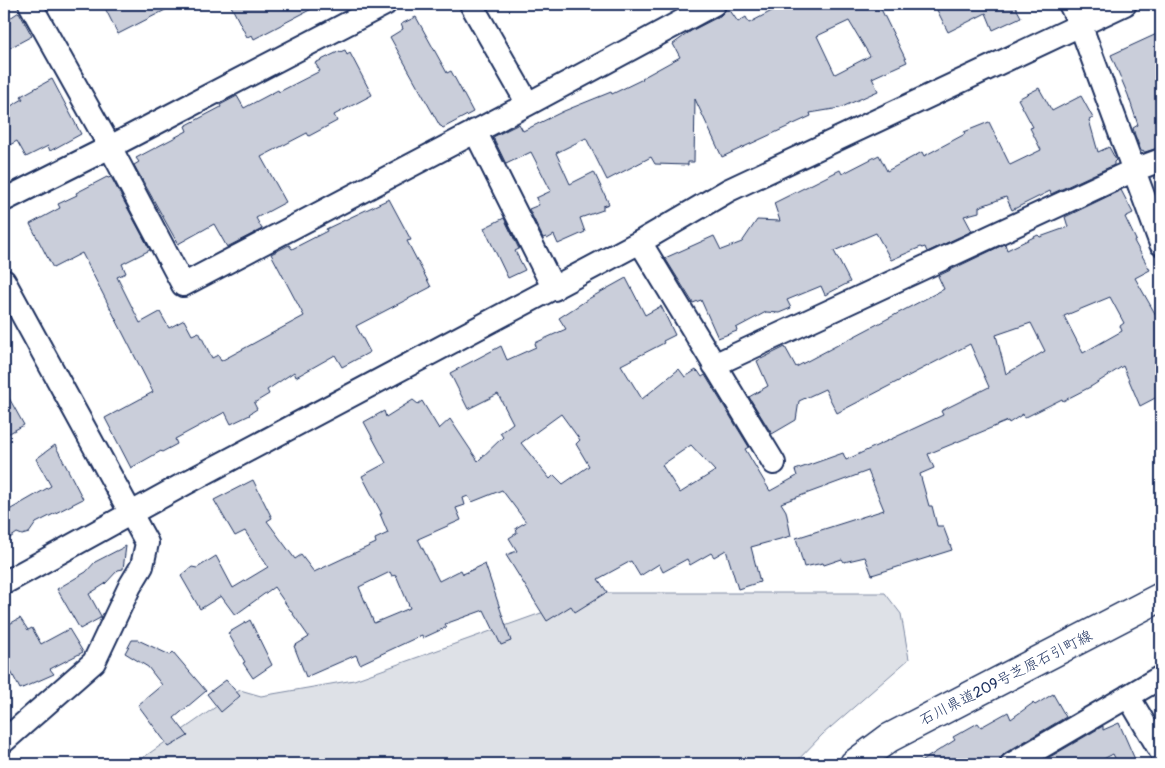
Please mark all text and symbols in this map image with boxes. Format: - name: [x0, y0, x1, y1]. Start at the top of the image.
- street label: 石川県道209号芝原石引町線: [916, 626, 1096, 730]

